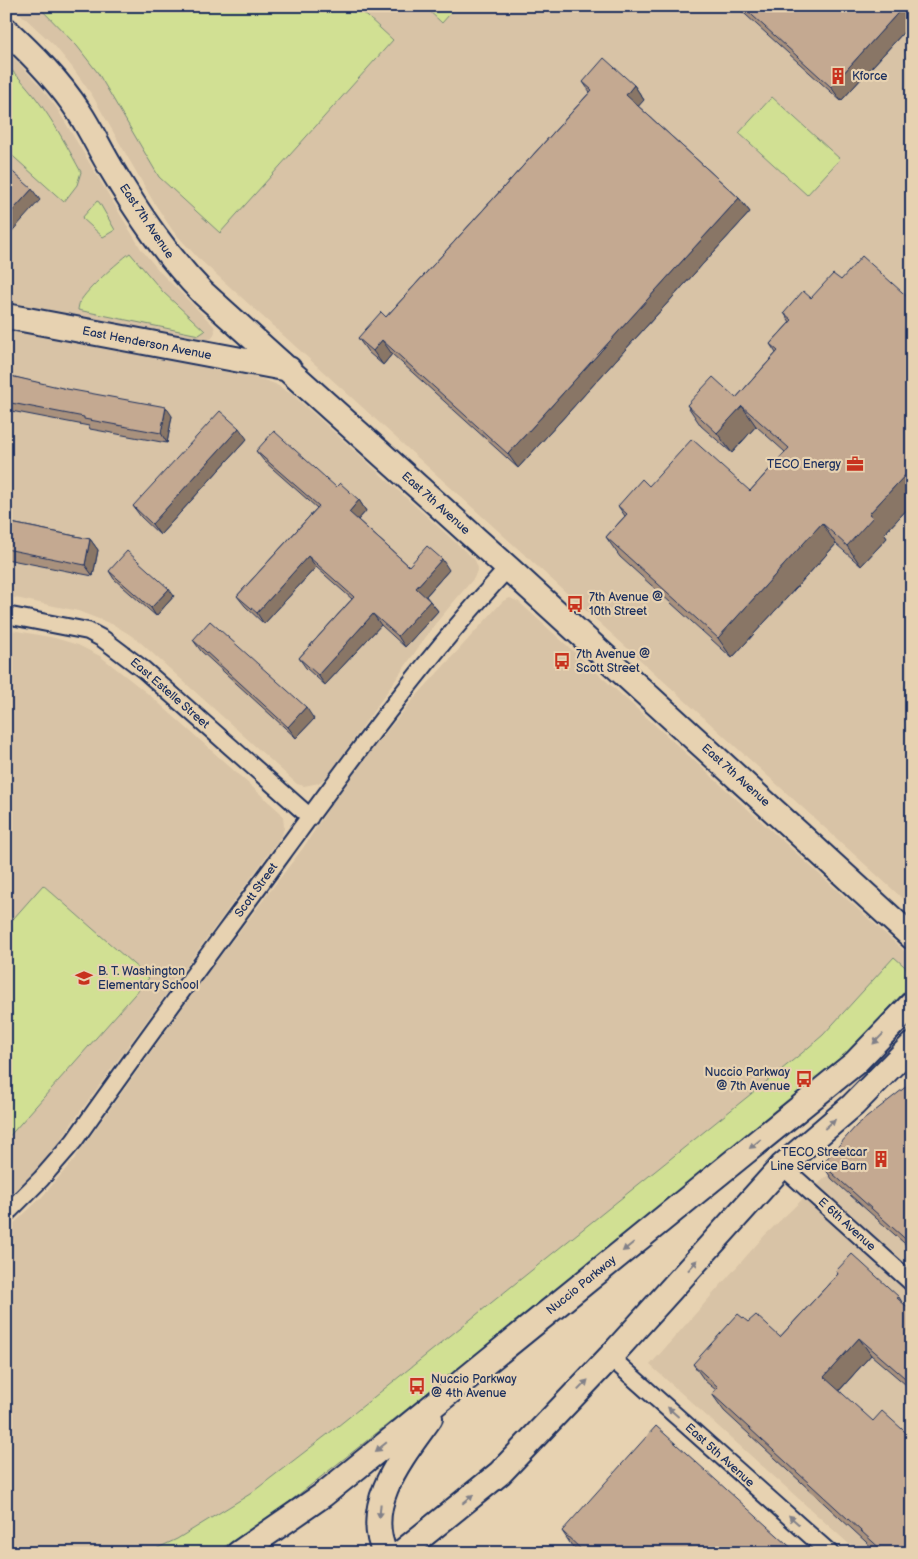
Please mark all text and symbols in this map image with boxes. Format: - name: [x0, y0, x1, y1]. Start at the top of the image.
- building icon: Kforce: [828, 66, 848, 86]
- place label: Kforce: [852, 69, 887, 84]
- street label: East 7th Avenue: [116, 181, 177, 262]
- street label: East Henderson Avenue: [81, 324, 213, 363]
- office icon: TECO Energy: [845, 454, 865, 474]
- place label: TECO Energy: [767, 457, 842, 472]
- street label: East 7th Avenue: [398, 469, 473, 538]
- place label: 7th Avenue @ 10th Street: [589, 590, 663, 619]
- bus stop icon: 7th Avenue @ 10th Street: [565, 594, 585, 614]
- place label: 7th Avenue @ Scott Street: [576, 647, 650, 676]
- bus stop icon: 7th Avenue @ Scott Street: [552, 651, 572, 671]
- street label: East Estelle Street: [127, 655, 213, 732]
- street label: East 7th Avenue: [698, 741, 773, 810]
- street label: Scott Street: [232, 860, 281, 920]
- place label: B. T. Washington Elementary School: [98, 964, 199, 993]
- school or university icon: B. T. Washington Elementary School: [74, 968, 94, 988]
- one-way arrow: [872, 1033, 884, 1045]
- place label: Nuccio Parkway @ 7th Avenue: [704, 1065, 791, 1094]
- bus stop icon: Nuccio Parkway @ 7th Avenue: [794, 1069, 814, 1089]
- one-way arrow: [824, 1118, 836, 1130]
- one-way arrow: [748, 1139, 761, 1150]
- place label: TECO Streetcar Line Service Barn: [770, 1145, 868, 1174]
- building icon: TECO Streetcar Line Service Barn: [871, 1149, 891, 1169]
- street label: E 6th Avenue: [815, 1195, 879, 1254]
- one-way arrow: [622, 1241, 635, 1252]
- street label: Nuccio Parkway: [543, 1252, 620, 1318]
- one-way arrow: [687, 1259, 698, 1271]
- place label: Nuccio Parkway @ 4th Avenue: [431, 1372, 517, 1401]
- bus stop icon: Nuccio Parkway @ 4th Avenue: [407, 1376, 427, 1396]
- one-way arrow: [577, 1379, 589, 1391]
- one-way arrow: [667, 1406, 679, 1418]
- street label: East 5th Avenue: [682, 1420, 757, 1490]
- one-way arrow: [375, 1442, 388, 1453]
- one-way arrow: [461, 1494, 474, 1505]
- one-way arrow: [376, 1504, 384, 1520]
- one-way arrow: [788, 1514, 800, 1526]

